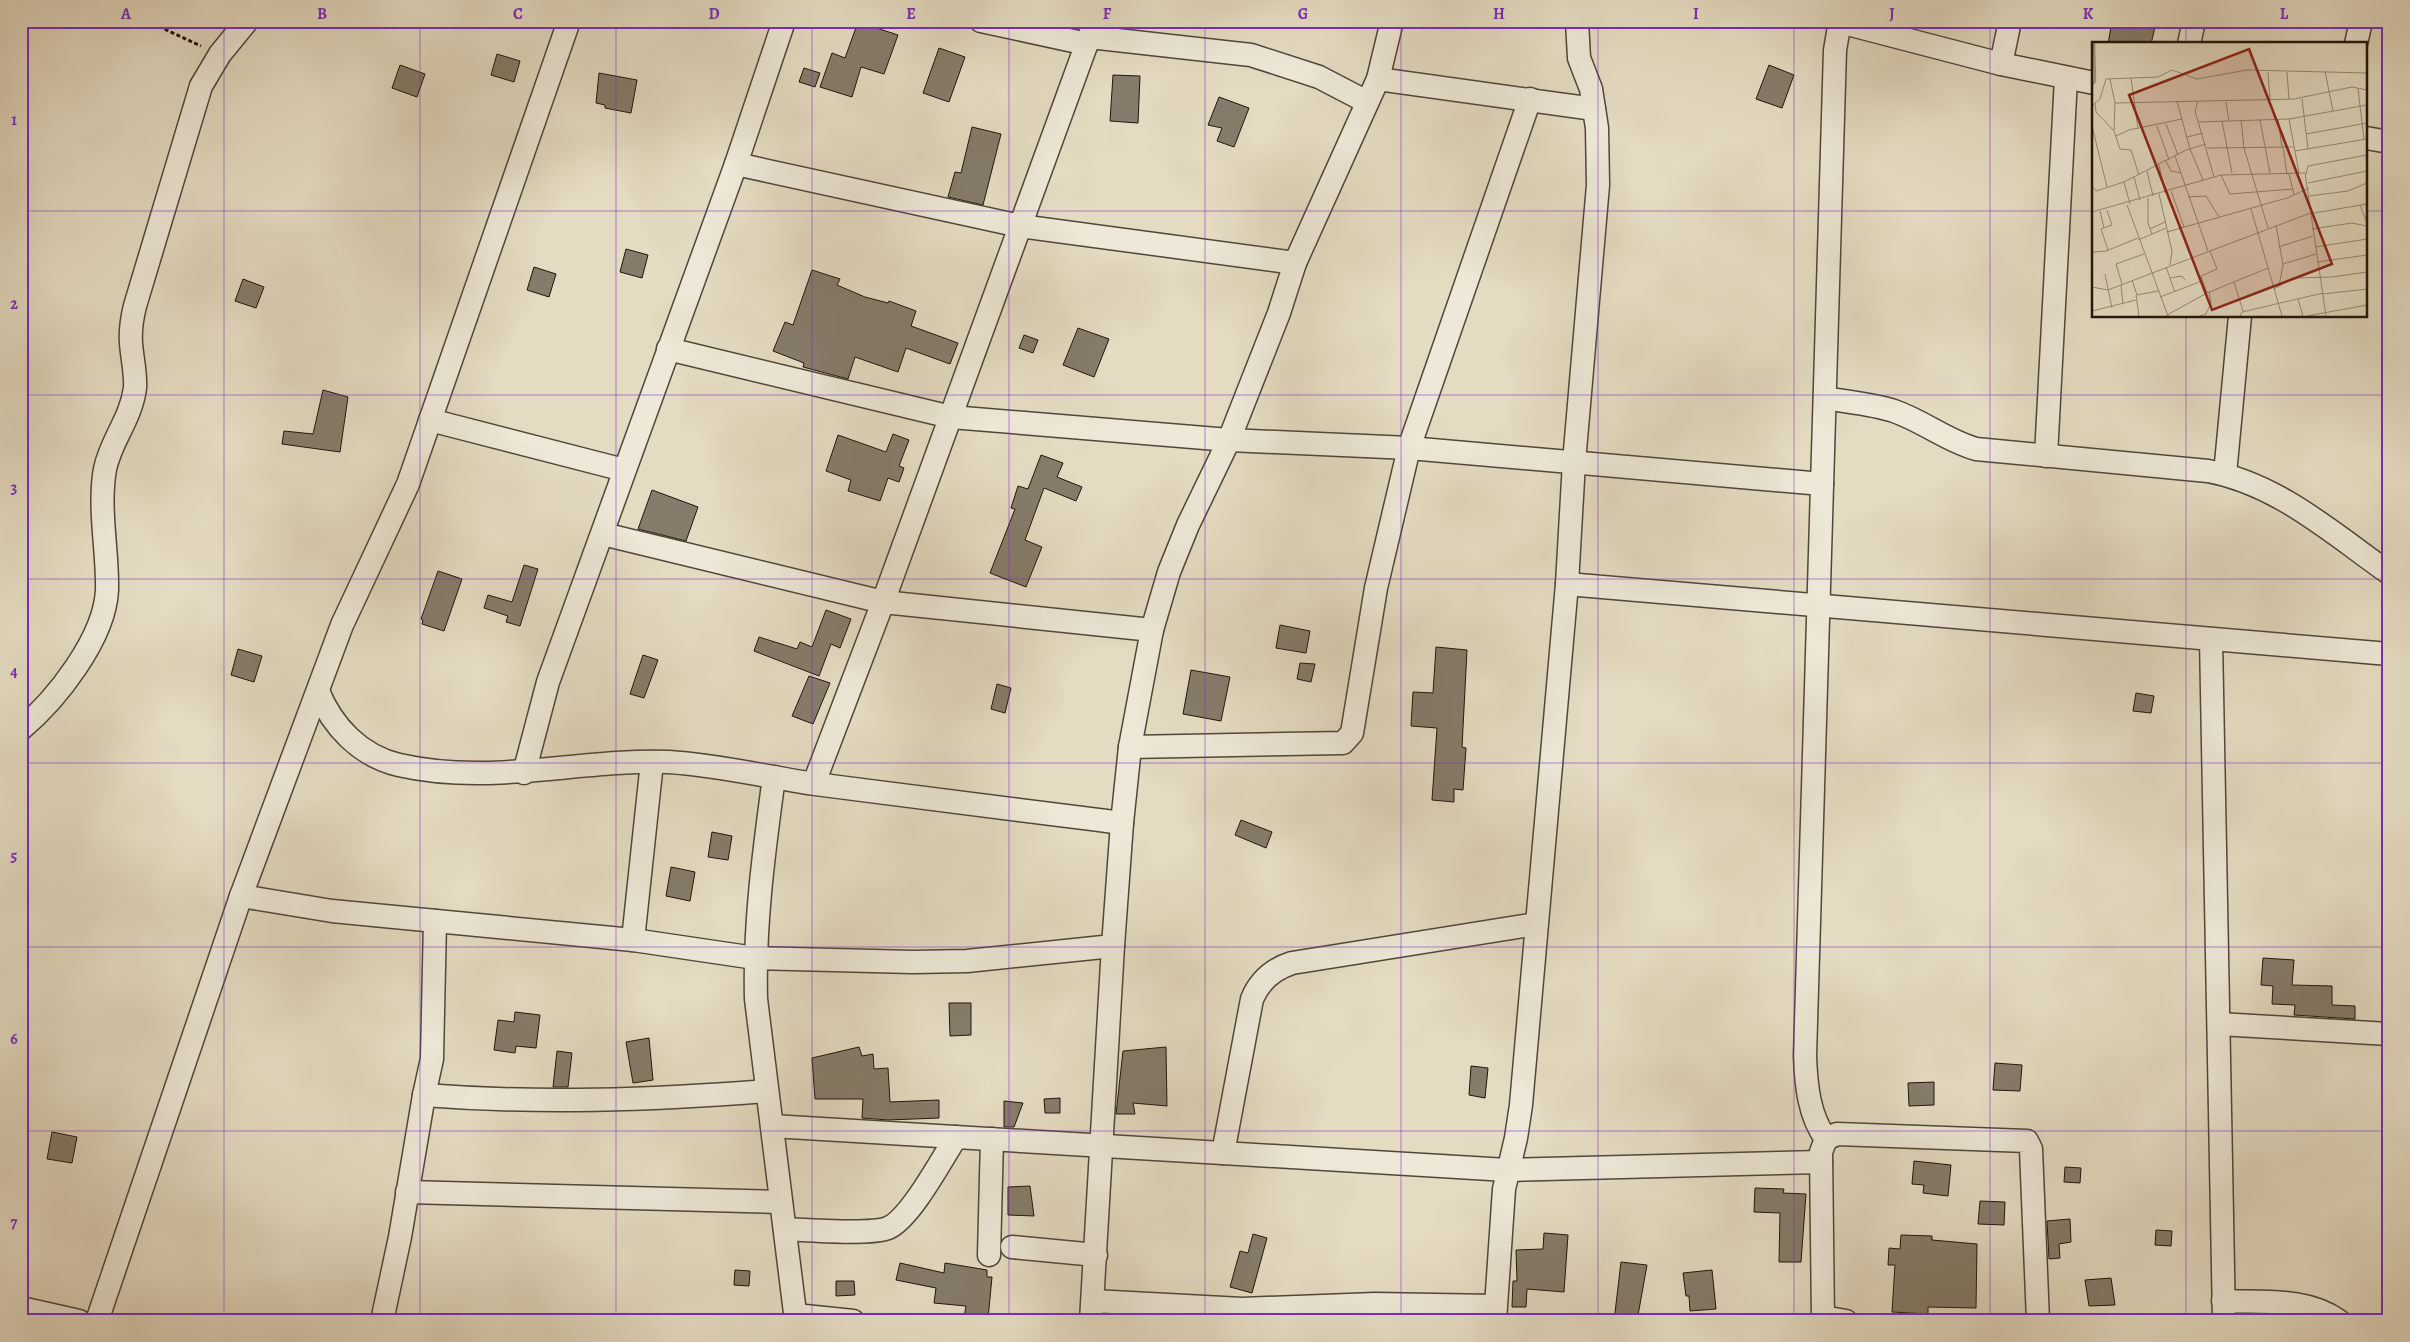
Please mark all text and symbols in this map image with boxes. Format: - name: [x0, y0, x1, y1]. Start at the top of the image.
- text: A: [120, 3, 132, 25]
- text: B: [317, 3, 327, 25]
- text: C: [513, 3, 523, 25]
- text: D: [708, 3, 720, 25]
- text: E: [906, 3, 916, 25]
- text: F: [1103, 3, 1112, 25]
- text: G: [1298, 3, 1308, 25]
- text: H: [1493, 3, 1505, 25]
- text: I: [1693, 3, 1699, 25]
- text: J: [1889, 3, 1895, 25]
- text: K: [2083, 3, 2094, 25]
- text: L: [2280, 3, 2289, 25]
- inset map: [2092, 42, 2368, 318]
- text: 1: [11, 109, 17, 131]
- text: 2: [10, 293, 18, 315]
- text: 3: [11, 477, 18, 499]
- text: 4: [10, 661, 18, 683]
- text: 5: [11, 845, 18, 867]
- text: 6: [10, 1028, 18, 1050]
- text: 7: [11, 1212, 18, 1234]

